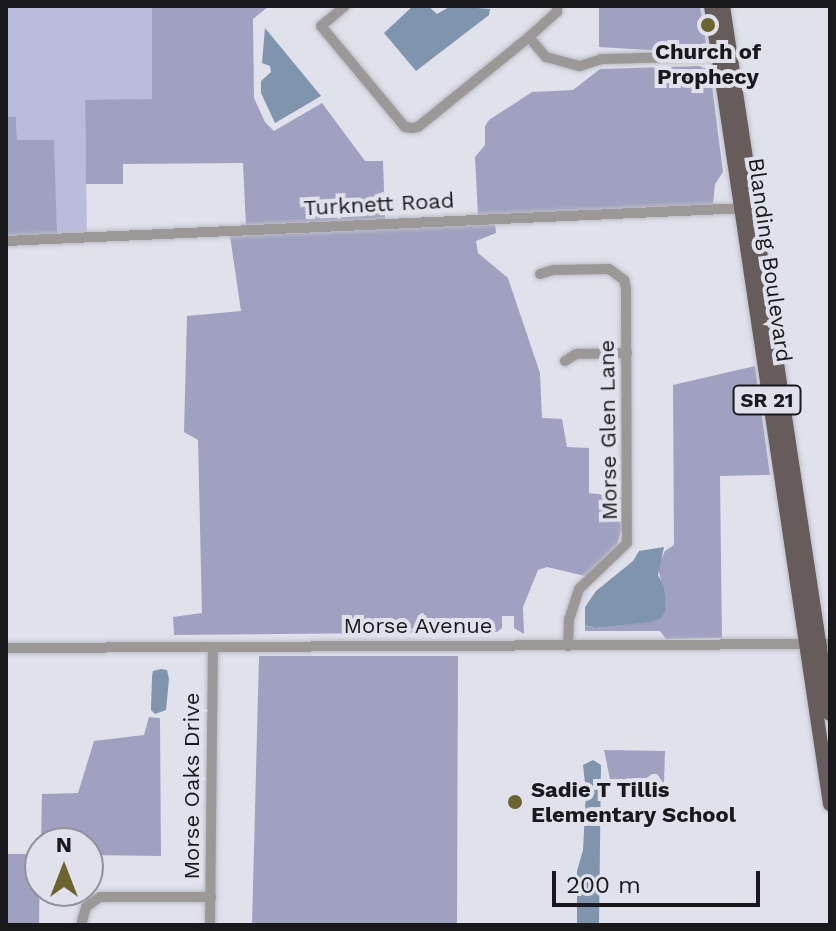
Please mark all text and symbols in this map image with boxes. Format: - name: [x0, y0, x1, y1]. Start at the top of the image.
- marker: Church of Prophecy: [699, 16, 717, 34]
- place label: Church of Prophecy: [655, 38, 761, 90]
- street label: Blanding Boulevard: [743, 156, 797, 364]
- street label: Turknett Road: [303, 187, 455, 221]
- street label: Morse Glen Lane: [593, 340, 623, 520]
- road number: SR 21: [731, 384, 803, 416]
- street label: Morse Avenue: [343, 613, 493, 639]
- street label: Morse Oaks Drive: [179, 692, 205, 880]
- place label: Sadie T Tillis Elementary School: [531, 776, 736, 828]
- marker: Sadie T Tillis Elementary School: [506, 793, 524, 811]
- north arrow: [24, 827, 104, 907]
- text: N: [56, 832, 72, 857]
- scale bar: [556, 855, 764, 905]
- text: 200 m: [566, 871, 641, 899]

